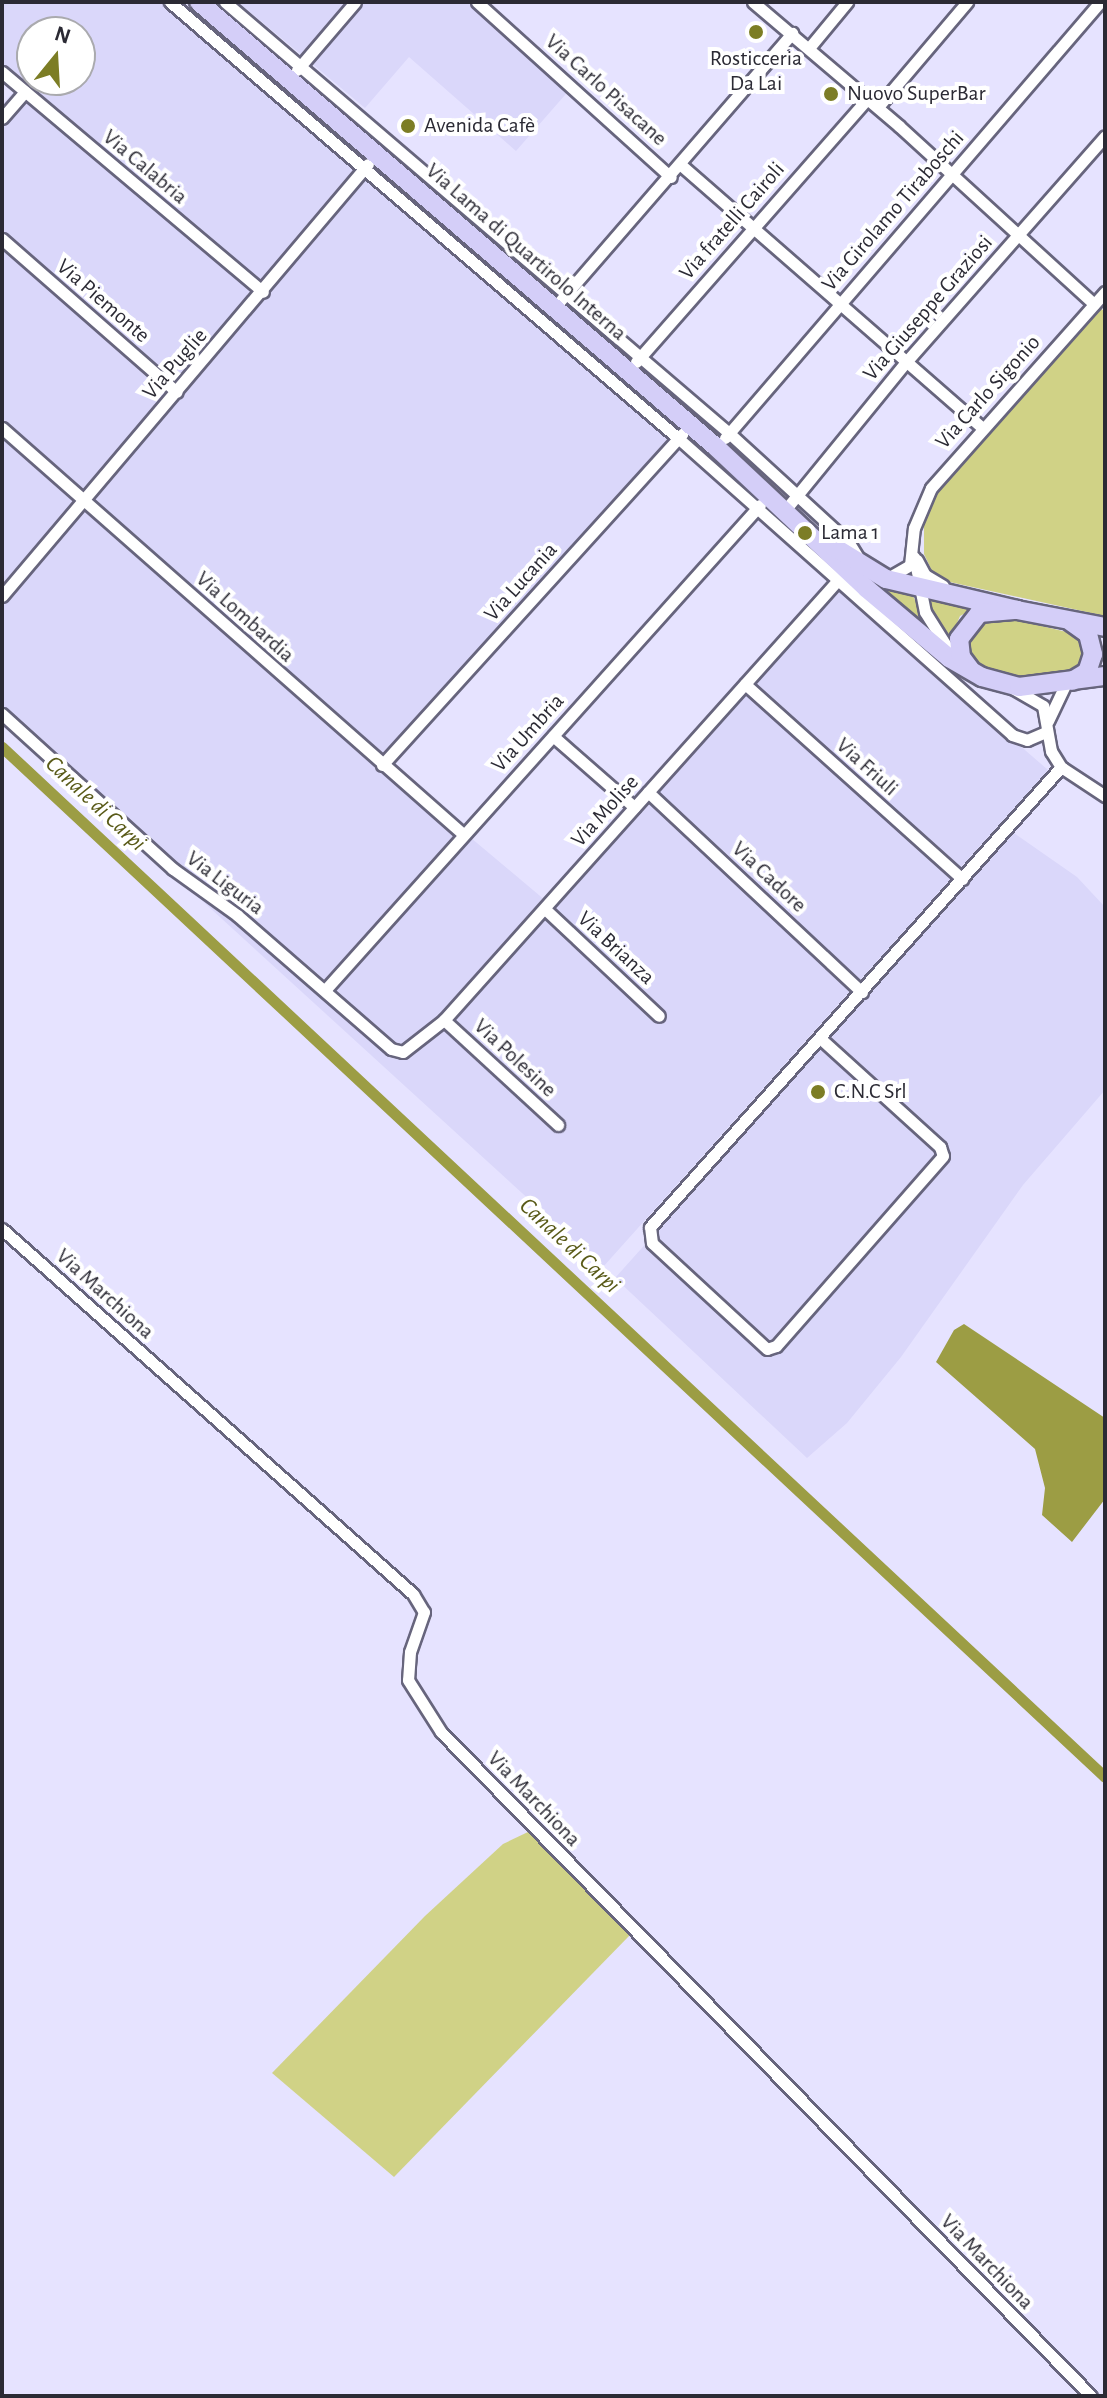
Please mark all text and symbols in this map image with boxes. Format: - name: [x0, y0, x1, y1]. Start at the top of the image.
- north arrow: [16, 16, 96, 96]
- text: N: [52, 22, 73, 48]
- marker: Rosticceria Da Lai: [747, 23, 765, 41]
- street label: Via Carlo Pisacane: [540, 28, 672, 152]
- place label: Rosticceria Da Lai: [710, 45, 802, 96]
- place label: Nuovo SuperBar: [847, 81, 986, 107]
- marker: Nuovo SuperBar: [822, 85, 840, 103]
- place label: Avenida Cafè: [424, 113, 535, 139]
- marker: Avenida Cafè: [399, 117, 417, 135]
- street label: Via Calabria: [97, 124, 193, 210]
- street label: Via Girolamo Tiraboschi: [816, 125, 970, 297]
- street label: Via fratelli Cairoli: [674, 157, 790, 285]
- street label: Via Lama di Quartirolo Interna: [420, 158, 632, 346]
- street label: Via Giuseppe Graziosi: [858, 230, 998, 386]
- street label: Via Piemonte: [51, 253, 155, 349]
- street label: Via Puglie: [137, 323, 213, 405]
- street label: Via Carlo Sigonio: [930, 330, 1046, 454]
- place label: Lama 1: [821, 520, 879, 546]
- marker: Lama 1: [796, 524, 814, 542]
- street label: Via Lucania: [479, 537, 563, 627]
- street label: Via Lombardia: [190, 566, 300, 668]
- street label: Via Umbria: [486, 688, 570, 778]
- street label: Via Friuli: [830, 732, 904, 802]
- water label: Canale di Carpi: [39, 750, 151, 858]
- street label: Via Molise: [566, 769, 644, 853]
- street label: Via Cadore: [726, 836, 812, 918]
- street label: Via Liguria: [181, 845, 269, 921]
- street label: Via Brianza: [572, 906, 660, 990]
- street label: Via Polesine: [468, 1013, 562, 1103]
- place label: C.N.C Srl: [834, 1079, 907, 1105]
- marker: C.N.C Srl: [809, 1083, 827, 1101]
- water label: Canale di Carpi: [513, 1192, 625, 1300]
- street label: Via Marchiona: [50, 1243, 160, 1345]
- street label: Via Marchiona: [482, 1746, 586, 1852]
- street label: Via Marchiona: [935, 2209, 1039, 2315]

